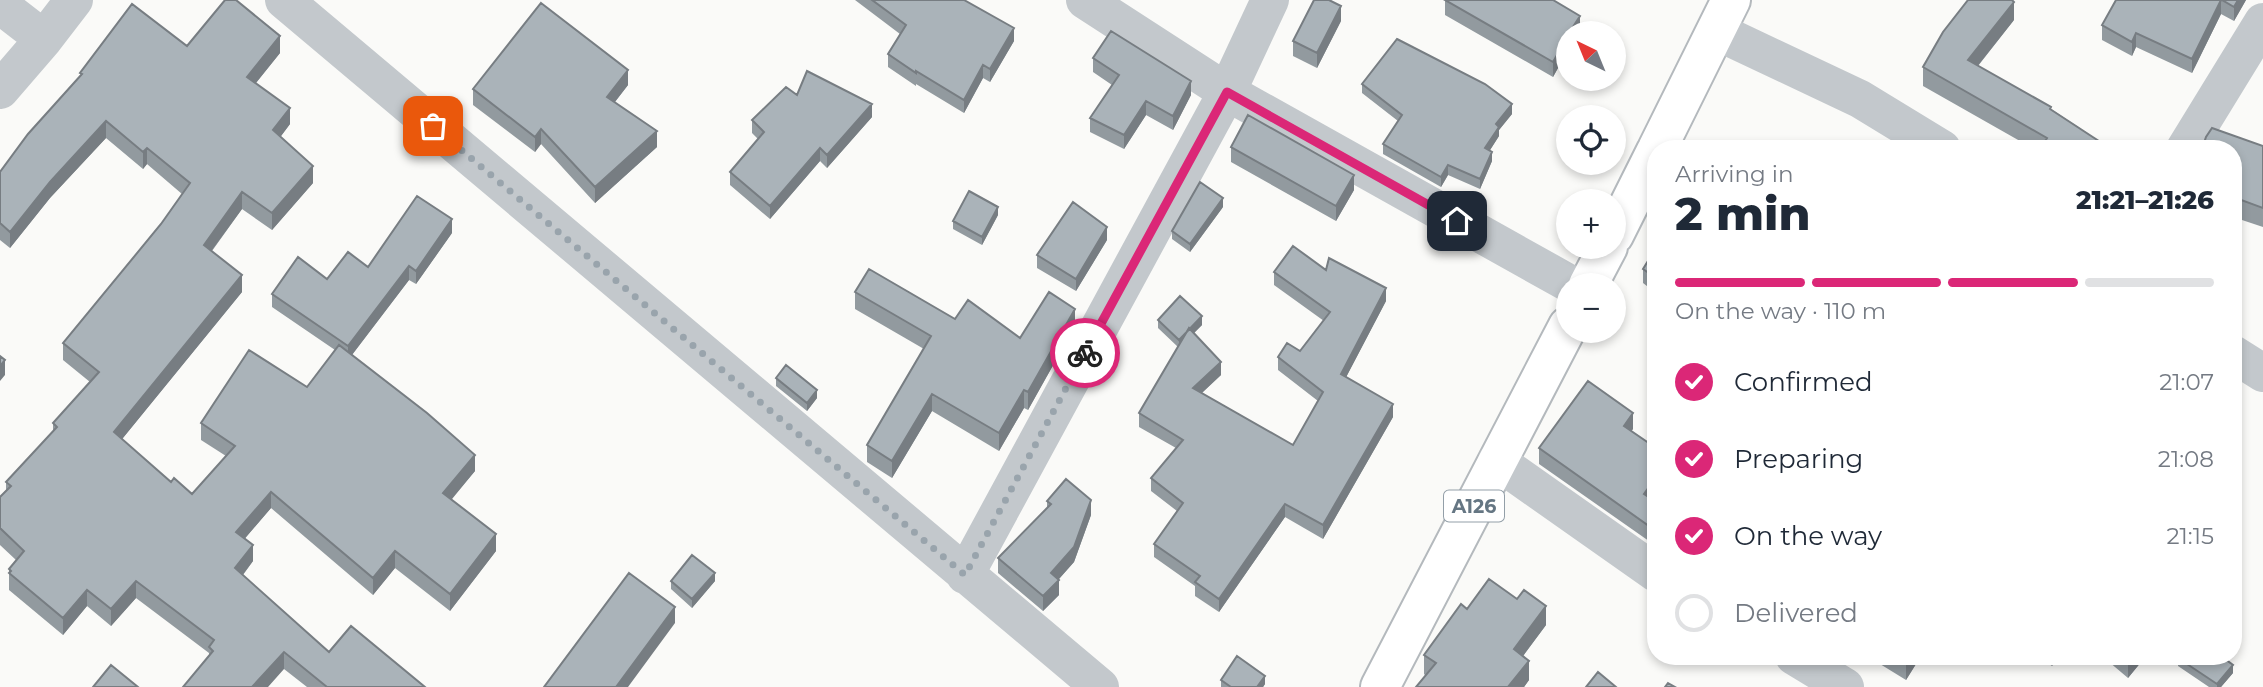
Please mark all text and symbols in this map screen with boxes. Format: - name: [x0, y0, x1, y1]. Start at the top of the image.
- north arrow: [1556, 21, 1626, 91]
- map controls: [1556, 21, 1626, 343]
- pin: [403, 96, 463, 156]
- button: locate: [1556, 105, 1626, 175]
- icon: bag: [414, 107, 452, 145]
- text: Arriving in: [1675, 160, 1794, 188]
- text: 21:21–21:26: [2076, 184, 2214, 216]
- text: 2 min: [1675, 185, 1810, 242]
- button: +: [1556, 189, 1626, 259]
- pin: [1427, 191, 1487, 251]
- icon: home: [1438, 202, 1476, 240]
- button: −: [1556, 273, 1626, 343]
- text: On the way · 110 m: [1675, 297, 1886, 325]
- courier: [1050, 318, 1120, 388]
- icon: bike: [1066, 334, 1104, 372]
- icon: check: [1675, 363, 1713, 401]
- text: Confirmed: [1734, 366, 1873, 398]
- text: 21:07: [2159, 368, 2214, 396]
- icon: check: [1675, 440, 1713, 478]
- text: Preparing: [1734, 443, 1863, 475]
- text: 21:08: [2158, 445, 2214, 473]
- road number: A126: [1444, 491, 1504, 522]
- icon: check: [1675, 517, 1713, 555]
- text: On the way: [1734, 520, 1882, 552]
- text: 21:15: [2166, 522, 2214, 550]
- text: Delivered: [1734, 597, 1858, 629]

